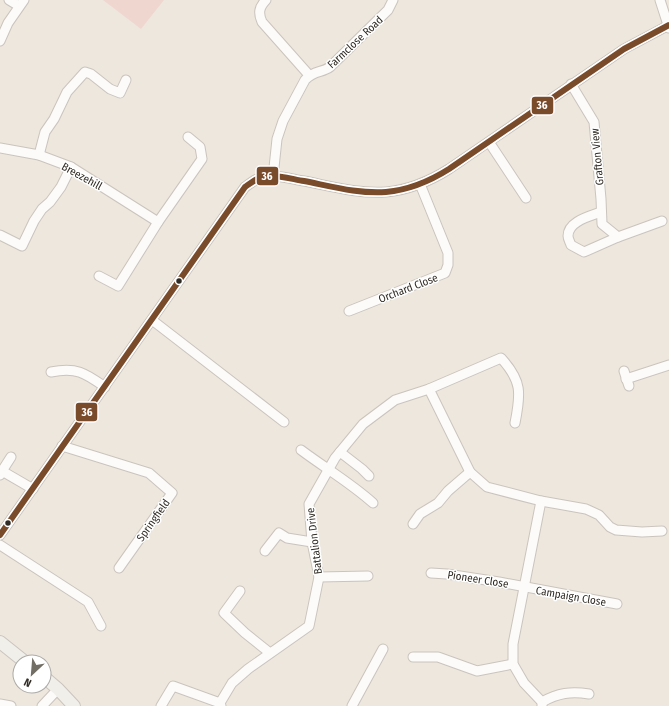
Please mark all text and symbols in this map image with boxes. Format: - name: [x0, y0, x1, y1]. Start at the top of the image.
- street label: Farmclose Road: [325, 13, 386, 71]
- line badge: 36: [531, 96, 554, 115]
- text: 36: [536, 99, 548, 112]
- street label: Grafton View: [589, 128, 606, 186]
- street label: Breezehill: [59, 160, 104, 193]
- line badge: 36: [256, 166, 279, 186]
- text: 36: [261, 170, 273, 183]
- street label: Orchard Close: [377, 271, 440, 306]
- unlabelled marker: [174, 276, 184, 286]
- line badge: 36: [75, 402, 98, 422]
- text: 36: [81, 406, 93, 419]
- street label: Springfield: [134, 497, 173, 544]
- street label: Battalion Drive: [304, 507, 325, 575]
- unlabelled marker: [3, 518, 13, 528]
- street label: Pioneer Close: [446, 568, 509, 591]
- street label: Campaign Close: [535, 584, 607, 609]
- north arrow: [12, 654, 52, 694]
- text: N: [22, 675, 34, 690]

